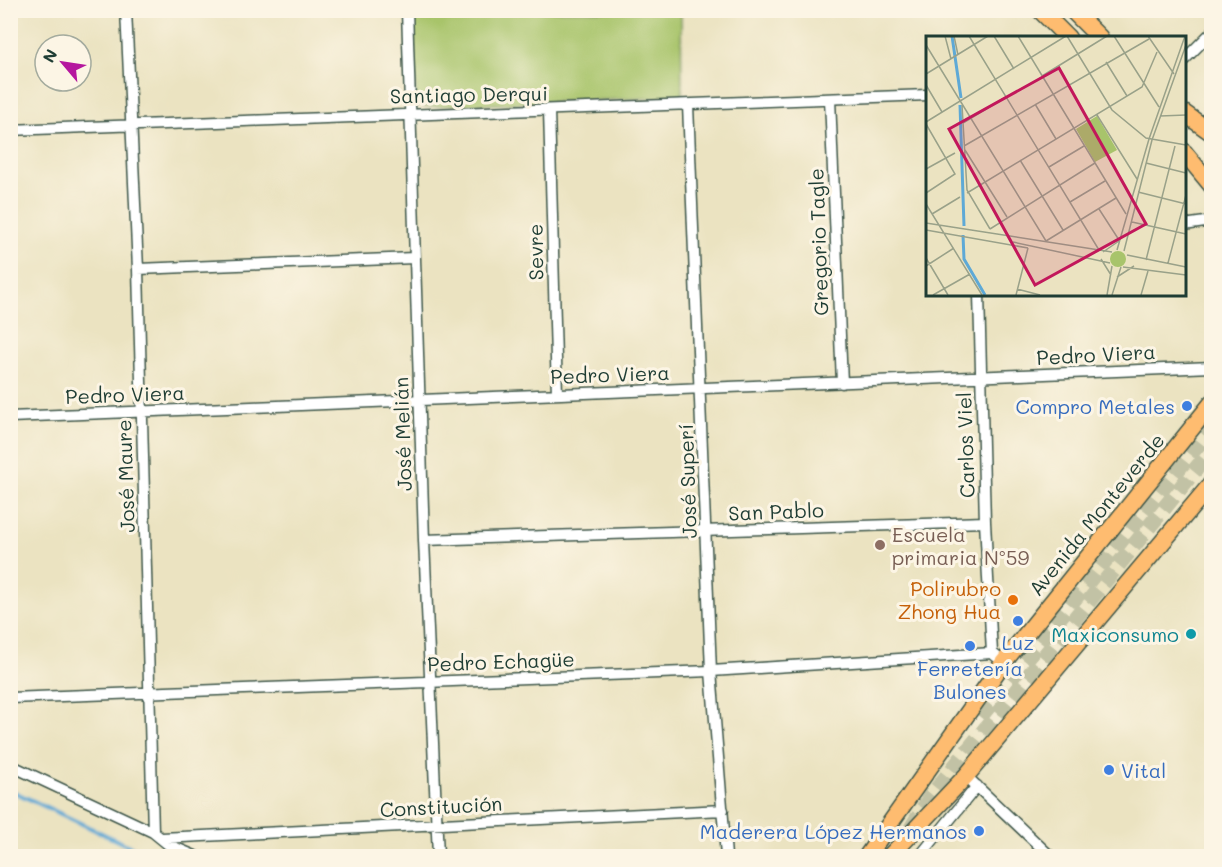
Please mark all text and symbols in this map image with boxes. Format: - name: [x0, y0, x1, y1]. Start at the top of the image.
- north arrow: [33, 33, 93, 93]
- inset map: [926, 36, 1186, 296]
- text: N: [37, 45, 62, 66]
- street label: Santiago Derqui: [390, 80, 548, 108]
- street label: Gregorio Tagle: [802, 168, 834, 316]
- street label: Sevre: [522, 223, 548, 281]
- street label: Pedro Viera: [1036, 338, 1156, 370]
- street label: Pedro Viera: [550, 359, 670, 389]
- street label: José Melián: [387, 376, 417, 492]
- street label: Pedro Viera: [65, 379, 185, 409]
- street label: Carlos Viel: [950, 391, 980, 499]
- place label: Compro Metales: [1016, 393, 1175, 419]
- marker: Compro Metales: [1180, 399, 1194, 413]
- street label: José Maure: [110, 419, 140, 533]
- street label: José Superí: [672, 423, 702, 539]
- street label: Avenida Monteverde: [1022, 427, 1170, 601]
- street label: San Pablo: [728, 496, 824, 526]
- place label: Escuela primaria Nº59: [892, 521, 1029, 570]
- marker: Escuela primaria Nº59: [873, 538, 887, 552]
- place label: Polirubro Zhong Hua: [898, 575, 1001, 624]
- marker: Polirubro Zhong Hua: [1006, 593, 1020, 607]
- marker: Luz: [1011, 614, 1025, 628]
- place label: Maxiconsumo: [1051, 621, 1179, 647]
- marker: Maxiconsumo: [1184, 627, 1198, 641]
- place label: Luz: [1002, 629, 1034, 655]
- marker: Ferretería Bulones: [963, 639, 977, 653]
- street label: Pedro Echagüe: [427, 645, 575, 677]
- place label: Ferretería Bulones: [917, 655, 1023, 704]
- place label: Vital: [1121, 757, 1166, 783]
- marker: Vital: [1102, 763, 1116, 777]
- street label: Constitución: [379, 790, 503, 822]
- place label: Maderera López Hermanos: [700, 818, 967, 844]
- marker: Maderera López Hermanos: [972, 824, 986, 838]

